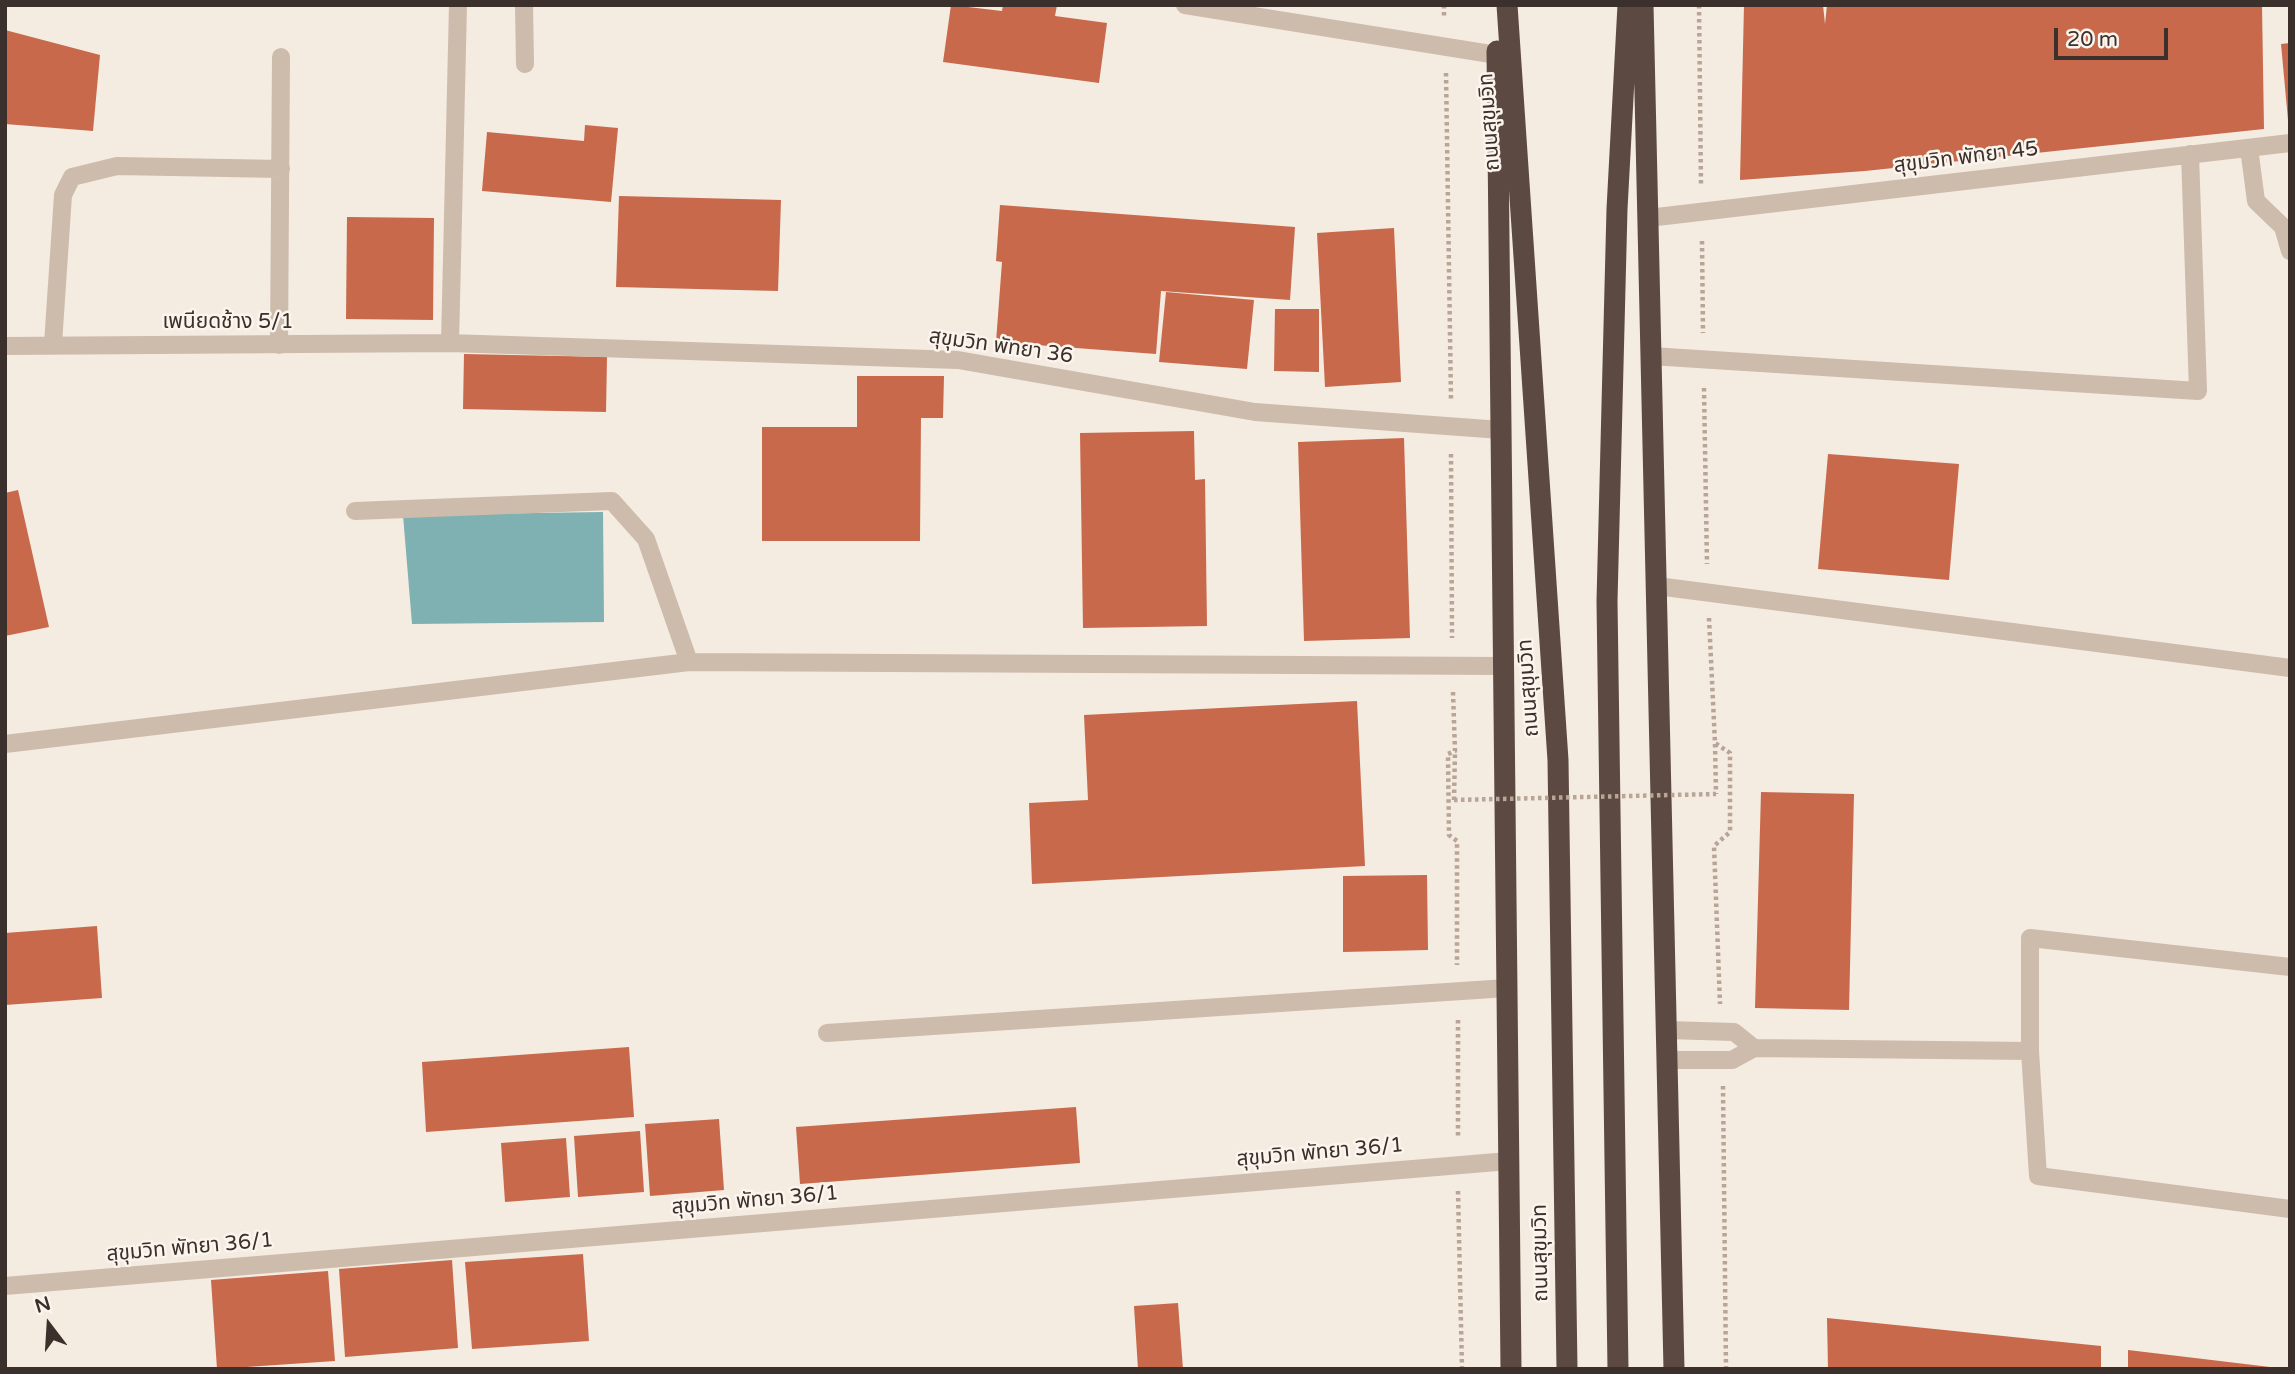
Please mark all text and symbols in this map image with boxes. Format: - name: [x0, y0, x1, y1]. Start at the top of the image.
- scale bar: [2057, 14, 2171, 58]
- text: 20 m: [2067, 27, 2118, 52]
- street label: ถนนสุขุมวิท: [1474, 72, 1506, 172]
- street label: สุขุมวิท พัทยา 45: [1892, 137, 2040, 179]
- street label: เพนียดช้าง 5/1: [162, 309, 294, 335]
- street label: สุขุมวิท พัทยา 36: [927, 324, 1075, 370]
- street label: ถนนสุขุมวิท: [1513, 638, 1545, 738]
- street label: สุขุมวิท พัทยา 36/1: [1235, 1133, 1405, 1173]
- street label: สุขุมวิท พัทยา 36/1: [670, 1181, 840, 1221]
- street label: ถนนสุขุมวิท: [1528, 1204, 1554, 1302]
- street label: สุขุมวิท พัทยา 36/1: [105, 1228, 275, 1268]
- north arrow: [14, 1290, 84, 1360]
- text: N: [32, 1292, 53, 1318]

